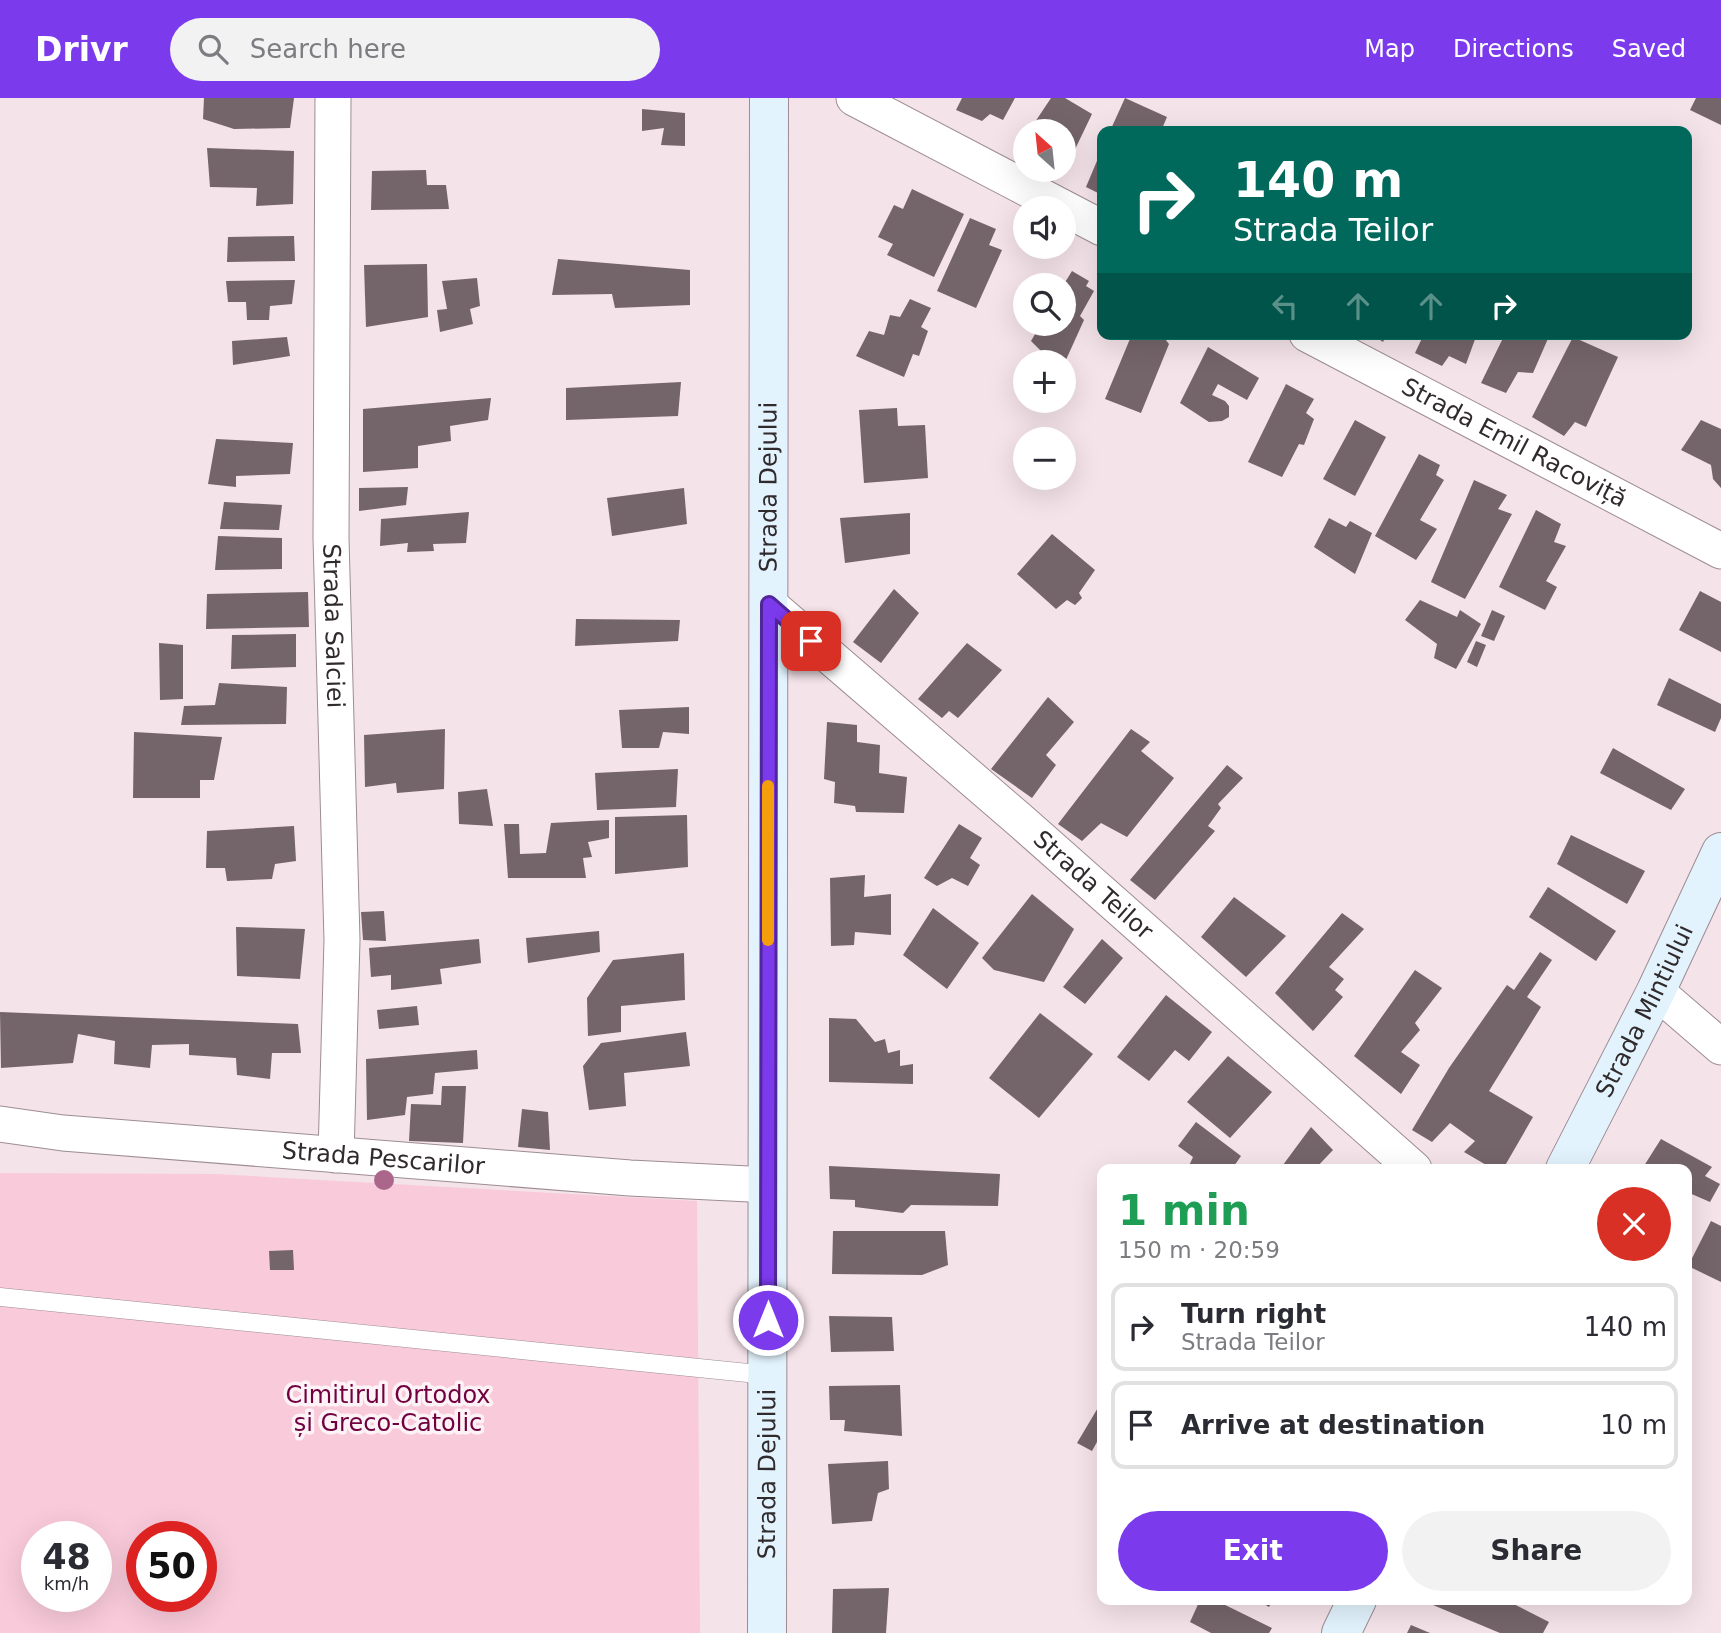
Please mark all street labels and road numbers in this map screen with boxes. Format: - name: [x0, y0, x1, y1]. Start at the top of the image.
- street label: Strada Emil Racoviță: [1397, 372, 1632, 513]
- street label: Strada Dejului: [754, 402, 783, 572]
- street label: Strada Salciei: [317, 543, 350, 709]
- street label: Strada Teilor: [1028, 825, 1159, 945]
- street label: Strada Mintiului: [1590, 920, 1699, 1102]
- street label: Strada Pescarilor: [281, 1136, 486, 1180]
- street label: Strada Dejului: [753, 1389, 781, 1559]

